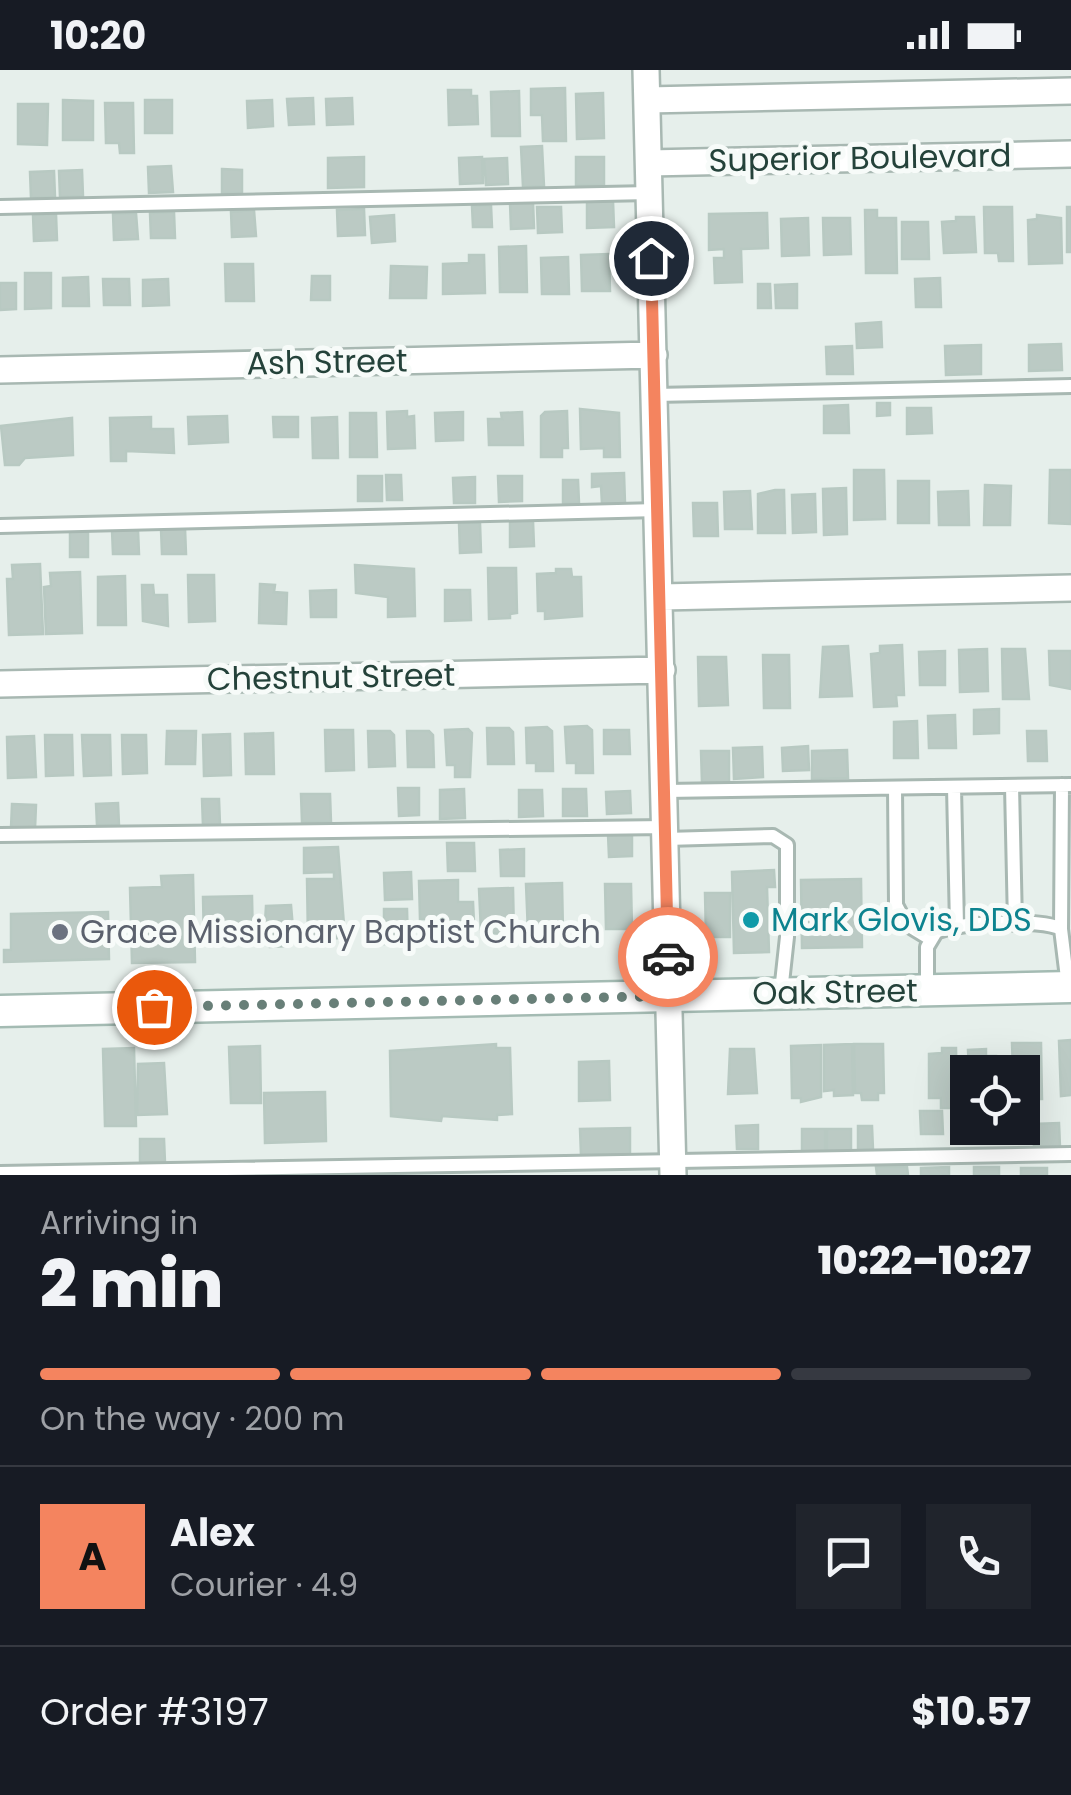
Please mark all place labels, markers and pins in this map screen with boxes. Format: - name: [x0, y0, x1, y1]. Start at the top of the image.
- pin: [609, 216, 694, 301]
- place label: Mark Glovis, DDS: [771, 897, 1032, 942]
- place label: Grace Missionary Baptist Church: [80, 909, 601, 954]
- marker: Mark Glovis, DDS: [740, 909, 762, 931]
- marker: Grace Missionary Baptist Church: [49, 921, 71, 943]
- pin: [112, 965, 197, 1050]

